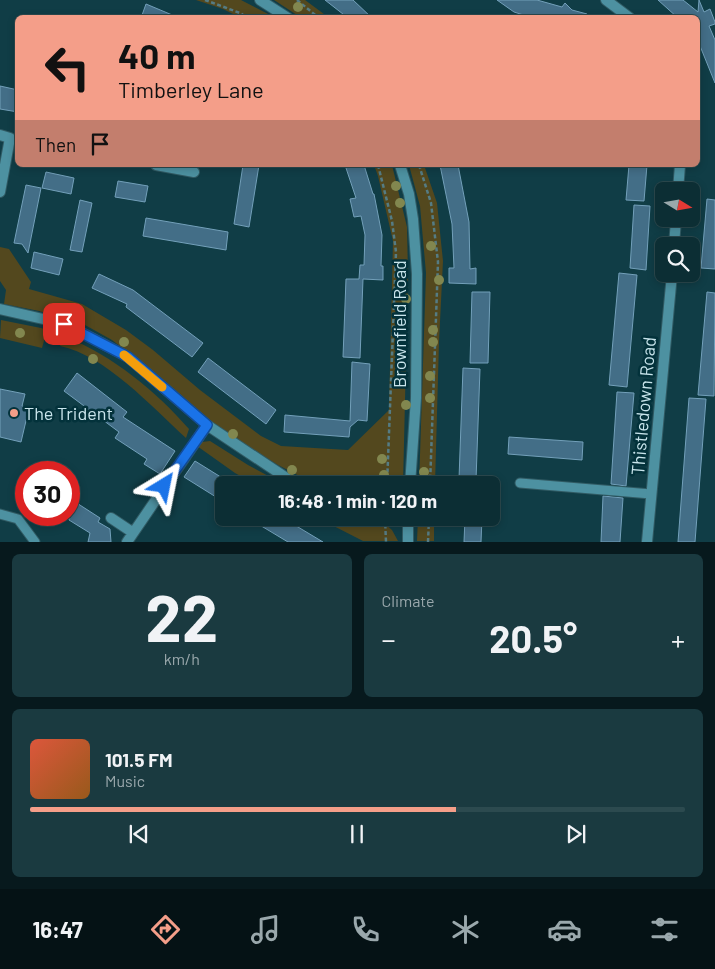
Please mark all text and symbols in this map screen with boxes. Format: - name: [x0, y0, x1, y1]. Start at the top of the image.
- text: 40 m: [118, 34, 195, 76]
- icon: left: [35, 35, 100, 100]
- text: Timberley Lane: [118, 76, 264, 102]
- icon: arrive: [86, 130, 114, 158]
- text: Then: [35, 133, 76, 156]
- north arrow: [655, 182, 700, 228]
- map controls: [655, 182, 700, 282]
- button: search: [655, 237, 700, 282]
- street label: Brownfield Road: [388, 260, 410, 388]
- pin: [43, 303, 85, 345]
- icon: arrive: [50, 310, 78, 338]
- street label: Thistledown Road: [626, 336, 660, 476]
- place label: The Trident: [24, 402, 113, 424]
- marker: The Trident: [8, 407, 20, 419]
- position arrow: [137, 459, 189, 511]
- speed limit sign: 30: [15, 461, 80, 526]
- text: 16:48 · 1 min · 120 m: [278, 489, 437, 512]
- text: 22: [145, 577, 218, 655]
- text: Climate: [382, 591, 434, 610]
- text: 20.5°: [489, 615, 577, 661]
- text: −: [382, 622, 396, 656]
- text: +: [671, 622, 685, 656]
- text: km/h: [164, 649, 200, 668]
- text: 101.5 FM: [105, 748, 172, 771]
- text: Music: [105, 771, 145, 790]
- icon: previous: [125, 820, 153, 848]
- icon: pause: [343, 820, 371, 848]
- icon: next: [562, 820, 590, 848]
- icon: directions: [148, 912, 183, 947]
- icon: music: [248, 912, 283, 947]
- icon: phone: [348, 912, 383, 947]
- icon: climate: [448, 912, 483, 947]
- icon: car: [547, 912, 582, 947]
- icon: filters: [647, 912, 682, 947]
- text: 16:47: [32, 916, 83, 942]

